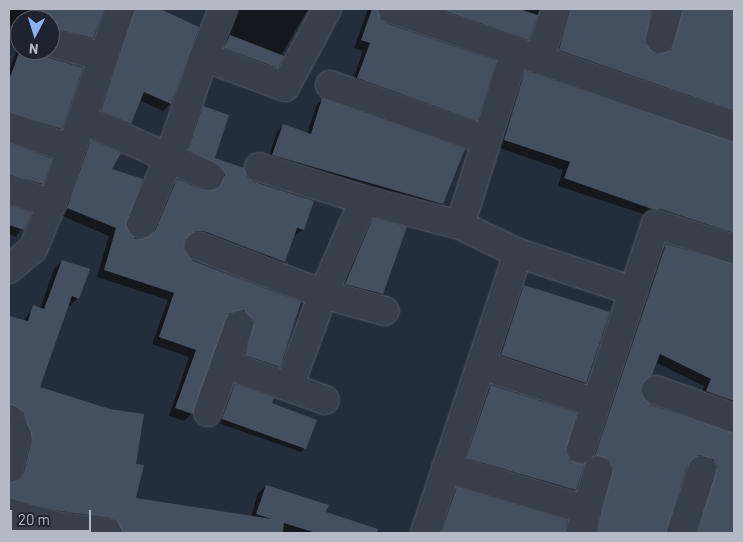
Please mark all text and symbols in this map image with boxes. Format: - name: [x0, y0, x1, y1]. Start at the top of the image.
- north arrow: [10, 10, 60, 60]
- text: N: [28, 41, 39, 58]
- scale bar: [12, 500, 94, 532]
- text: 20 m: [18, 510, 50, 528]

